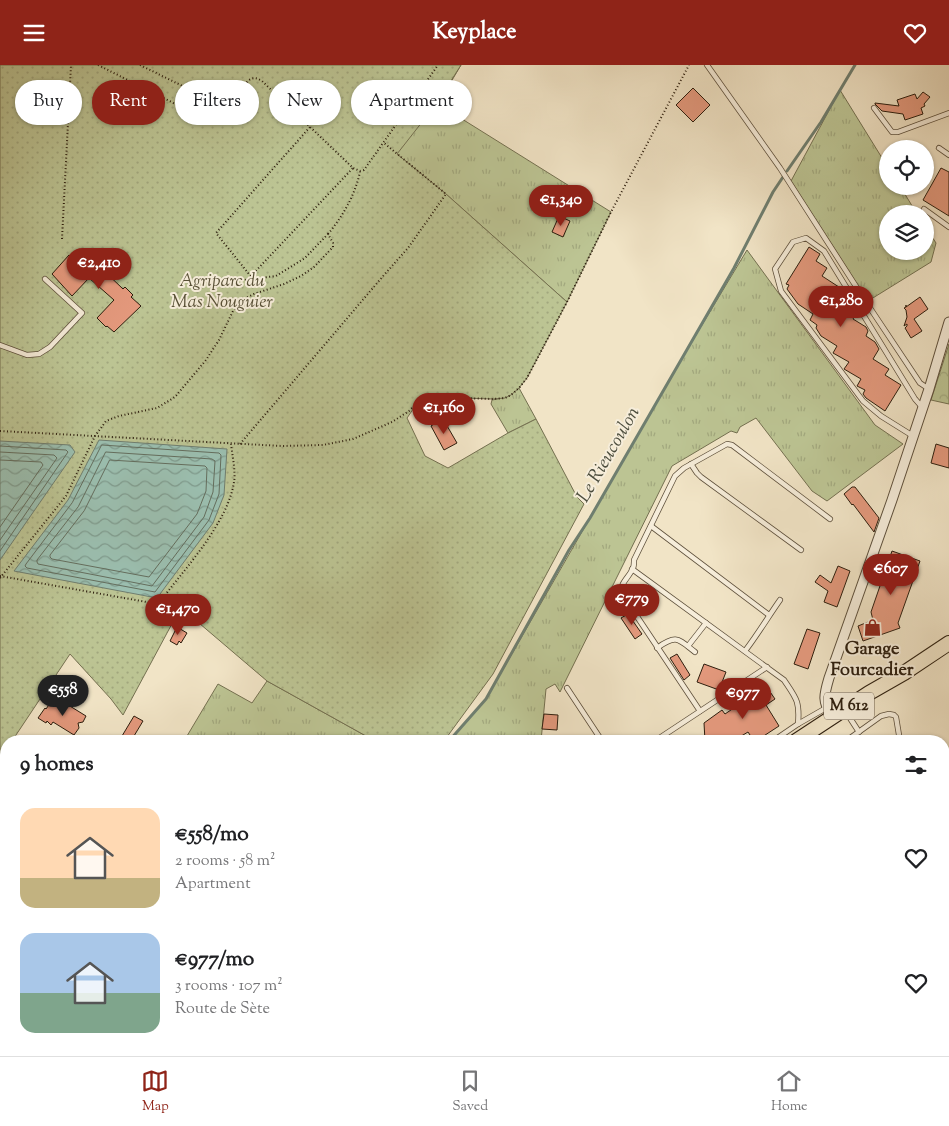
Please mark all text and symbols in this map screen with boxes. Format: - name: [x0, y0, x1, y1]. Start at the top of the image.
- text: Keyplace: [432, 17, 517, 49]
- icon: menu: [20, 19, 48, 47]
- icon: heart: [901, 19, 929, 47]
- chip: Buy: [15, 80, 82, 125]
- chip: Rent: [92, 80, 165, 125]
- chip: Filters: [175, 80, 259, 125]
- chip: New: [269, 80, 341, 125]
- chip: Apartment: [351, 80, 472, 125]
- map controls: [879, 140, 934, 260]
- button: locate: [879, 140, 934, 195]
- pin: €1,340: [520, 185, 602, 227]
- text: €1,340: [540, 189, 582, 212]
- button: layers: [879, 205, 934, 260]
- pin: €2,410: [58, 247, 140, 290]
- text: €2,410: [78, 252, 120, 275]
- park label: Agriparc du Mas Nouguier: [171, 269, 274, 316]
- pin: €1,280: [800, 285, 882, 328]
- text: €1,280: [819, 290, 863, 313]
- pin: €1,160: [403, 393, 485, 435]
- text: €1,160: [423, 397, 465, 420]
- water label: Le Rieucoulon: [571, 402, 647, 508]
- pin: €607: [861, 553, 921, 596]
- text: €607: [874, 558, 908, 581]
- pin: €779: [602, 583, 662, 626]
- text: €779: [615, 588, 649, 611]
- pin: €1,470: [137, 593, 219, 636]
- text: €1,470: [156, 598, 200, 621]
- shop icon: Garage Fourcadier: [862, 617, 882, 637]
- place label: Garage Fourcadier: [830, 637, 914, 684]
- pin: €558: [33, 675, 93, 717]
- pin: €977: [713, 677, 773, 720]
- text: €558: [49, 679, 77, 702]
- text: €977: [726, 682, 760, 705]
- road number: M 612: [824, 692, 874, 719]
- text: 9 homes: [20, 750, 93, 780]
- icon: filters: [902, 751, 930, 779]
- text: €558/mo: [175, 820, 249, 850]
- icon: home: [60, 828, 120, 888]
- icon: heart: [902, 844, 930, 872]
- text: 2 rooms · 58 m²: [175, 850, 275, 873]
- text: Apartment: [175, 873, 251, 896]
- text: €977/mo: [175, 945, 254, 975]
- icon: home: [60, 953, 120, 1013]
- icon: heart: [902, 969, 930, 997]
- text: 3 rooms · 107 m²: [175, 975, 283, 998]
- text: Route de Sète: [175, 998, 270, 1021]
- tab: Map: [141, 1067, 169, 1117]
- tab: Saved: [452, 1067, 488, 1117]
- tab: Home: [771, 1067, 808, 1117]

